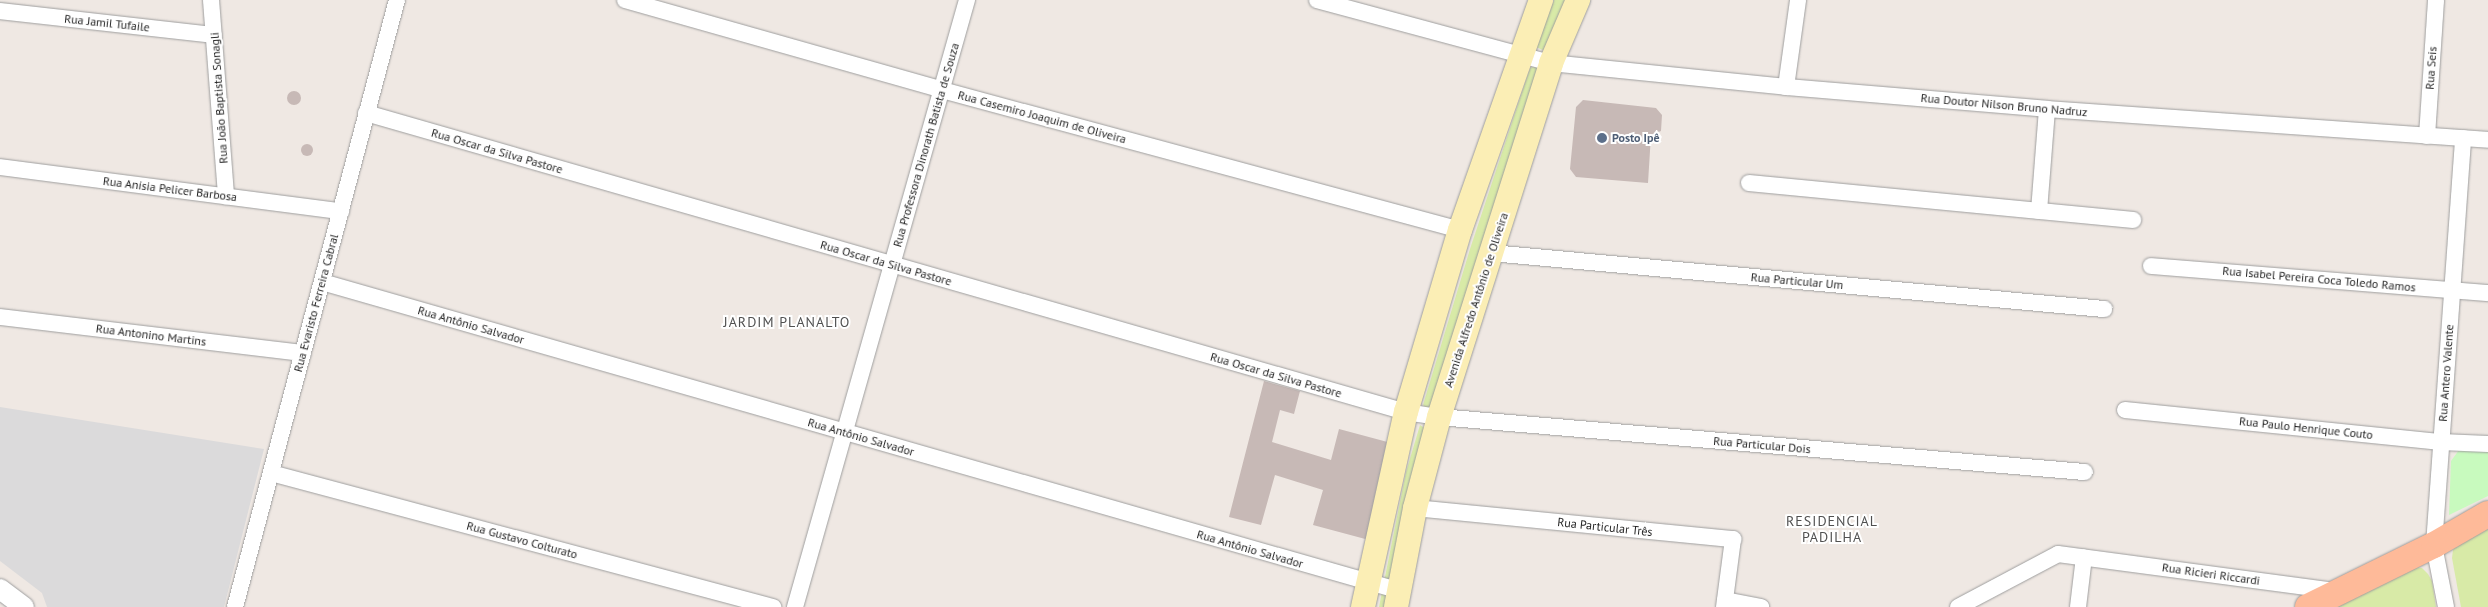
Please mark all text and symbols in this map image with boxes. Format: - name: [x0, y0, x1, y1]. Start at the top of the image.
- street label: Rua Jamil Tufaile: [63, 11, 151, 35]
- street label: Rua João Baptista Sonagli: [207, 32, 231, 164]
- street label: Rua Professora Dinorath Batista de Souza: [890, 41, 962, 249]
- street label: Rua Seis: [2422, 46, 2440, 90]
- street label: Rua Casemiro Joaquim de Oliveira: [956, 88, 1128, 146]
- street label: Rua Doutor Nilson Bruno Nadruz: [1920, 91, 2088, 119]
- street label: Rua Oscar da Silva Pastore: [430, 125, 564, 177]
- place label: Posto Ipê: [1612, 131, 1660, 145]
- marker: Posto Ipê: [1596, 132, 1608, 144]
- street label: Rua Anísia Pelicer Barbosa: [102, 174, 238, 204]
- street label: Avenida Alfredo Antônio de Oliveira: [1441, 211, 1511, 389]
- street label: Rua Evaristo Ferreira Cabral: [291, 232, 341, 374]
- street label: Rua Oscar da Silva Pastore: [819, 237, 953, 289]
- street label: Rua Isabel Pereira Coca Toledo Ramos: [2222, 263, 2416, 295]
- street label: Rua Particular Um: [1750, 270, 1844, 292]
- street label: Rua Antônio Salvador: [416, 303, 526, 347]
- district label: JARDIM PLANALTO: [722, 314, 852, 330]
- street label: Rua Antonino Martins: [95, 321, 207, 349]
- street label: Rua Antero Valente: [2435, 323, 2457, 423]
- street label: Rua Oscar da Silva Pastore: [1209, 349, 1343, 401]
- street label: Rua Paulo Henrique Couto: [2238, 414, 2374, 442]
- street label: Rua Antônio Salvador: [806, 415, 916, 459]
- street label: Rua Particular Dois: [1713, 434, 1811, 456]
- district label: RESIDENCIAL PADILHA: [1785, 513, 1879, 546]
- street label: Rua Particular Três: [1557, 515, 1653, 539]
- street label: Rua Gustavo Colturato: [465, 518, 579, 562]
- street label: Rua Antônio Salvador: [1195, 527, 1305, 571]
- street label: Rua Ricieri Riccardi: [2161, 560, 2261, 588]

